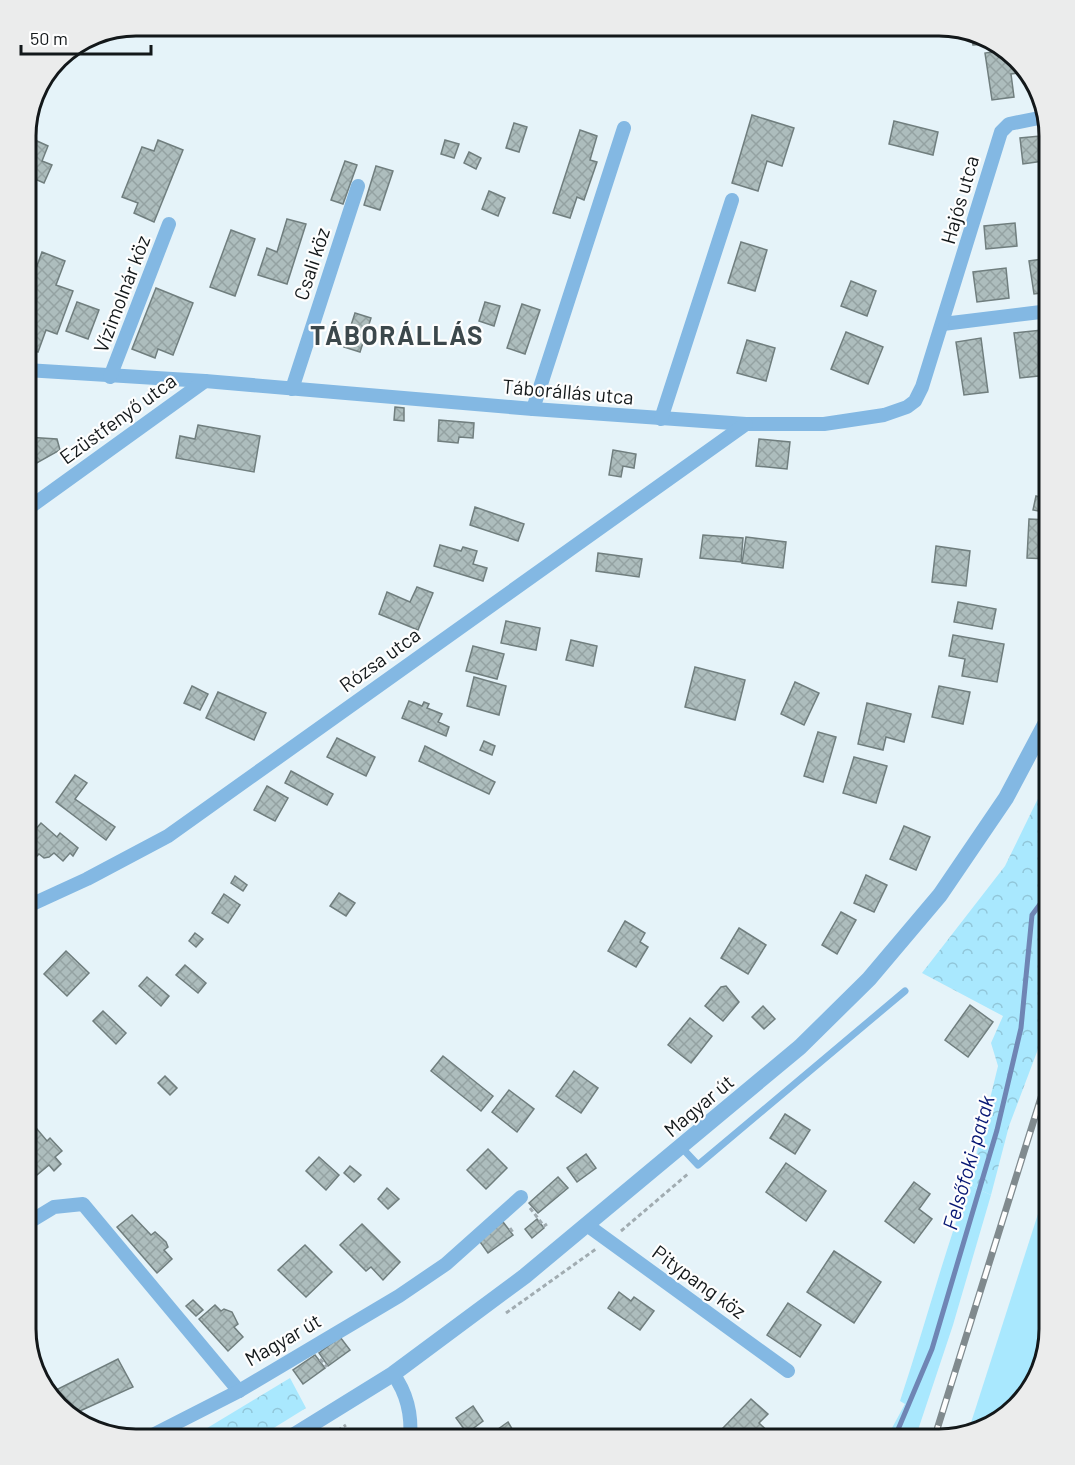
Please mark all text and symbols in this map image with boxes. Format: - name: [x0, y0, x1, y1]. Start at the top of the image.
- scale bar: [21, 18, 152, 56]
- text: 50 m: [30, 27, 68, 49]
- street label: Hajós utca: [935, 153, 983, 247]
- street label: Csali köz: [288, 224, 334, 303]
- street label: Vízimolnár köz: [88, 232, 154, 356]
- district label: TÁBORÁLLÁS: [310, 319, 484, 350]
- street label: Ezüstfenyő utca: [55, 368, 180, 468]
- street label: Táborállás utca: [501, 373, 635, 409]
- street label: Rózsa utca: [334, 622, 424, 697]
- street label: Magyar út: [659, 1069, 738, 1141]
- water label: Felsőfoki-patak: [936, 1092, 999, 1233]
- street label: Pitypang köz: [648, 1239, 751, 1323]
- street label: Magyar út: [240, 1308, 325, 1370]

